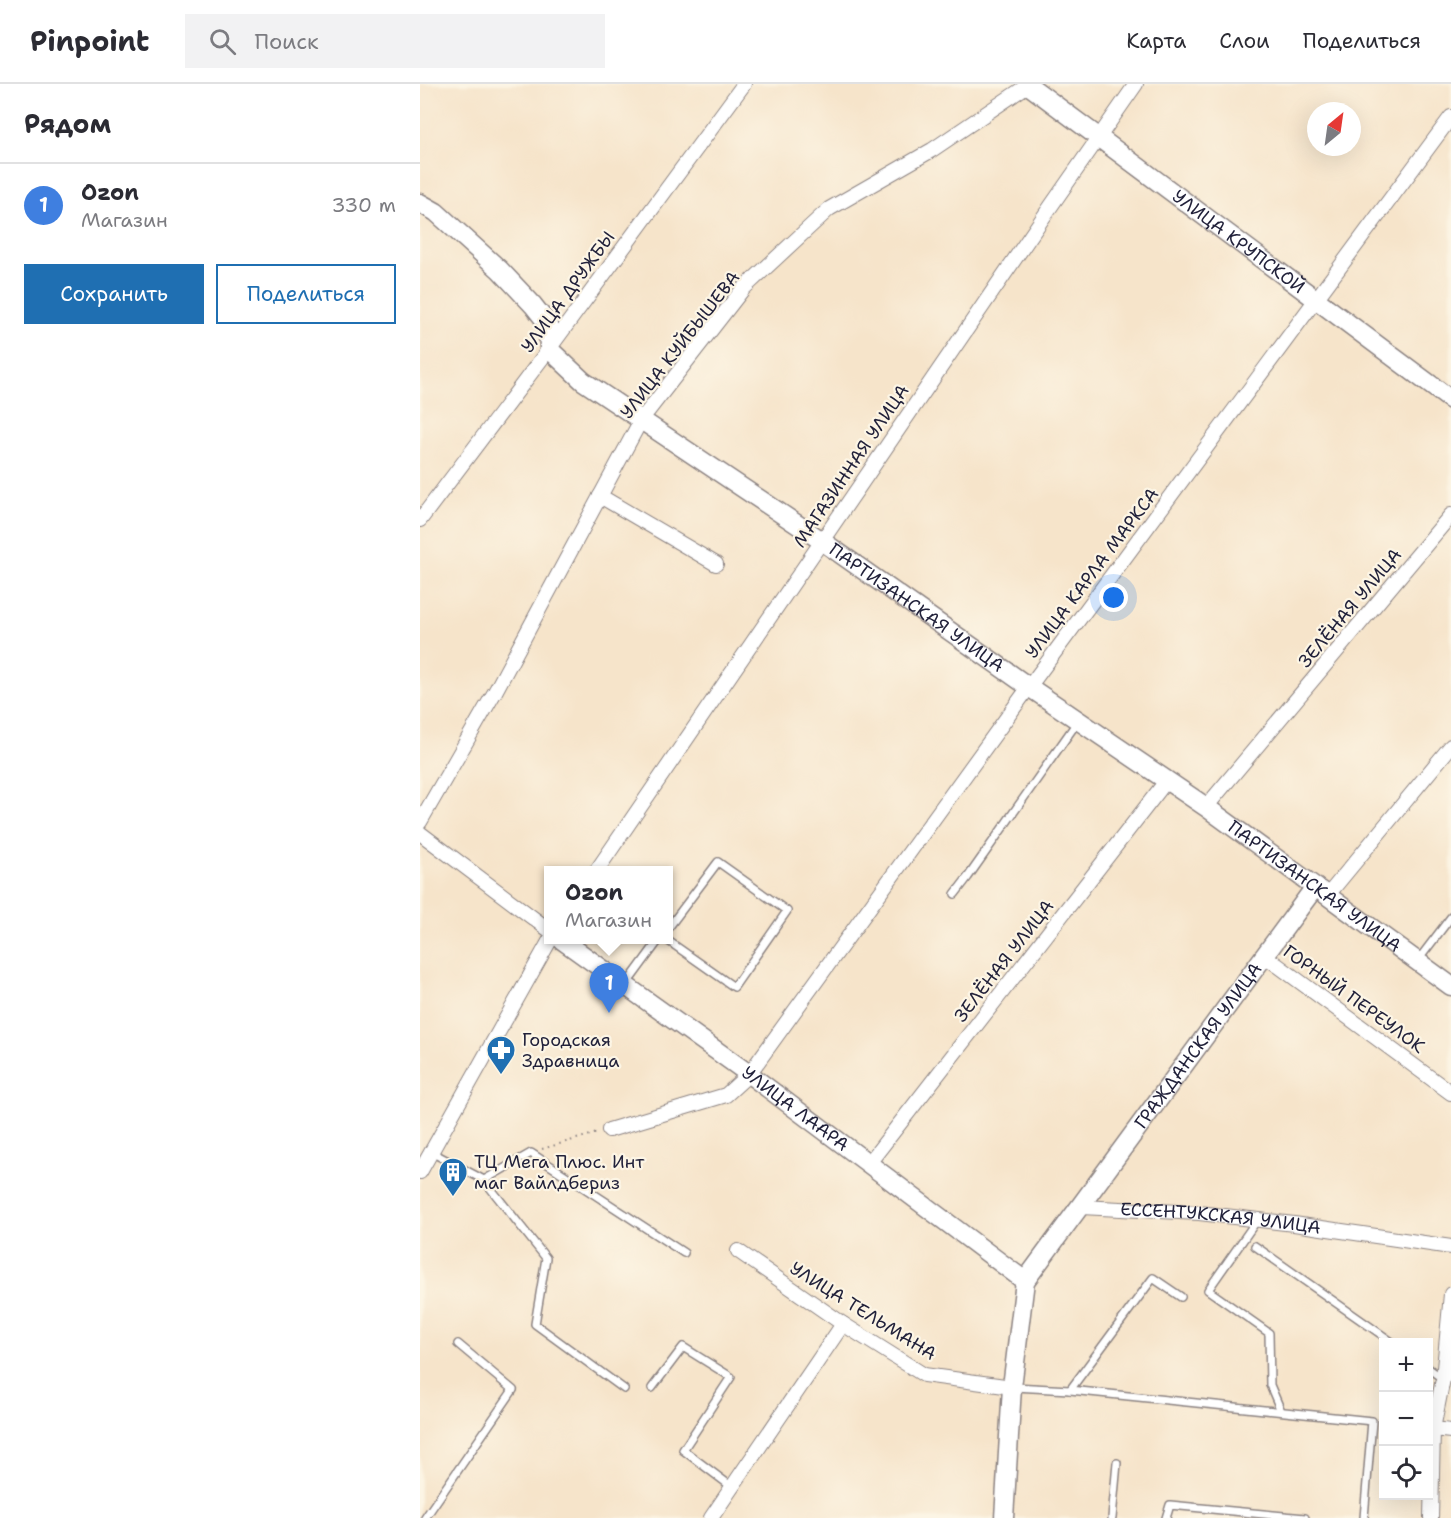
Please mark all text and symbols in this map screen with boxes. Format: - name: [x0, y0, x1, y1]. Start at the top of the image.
- search box: [185, 14, 605, 68]
- text: Pinpoint: [30, 22, 149, 60]
- icon: search: [206, 25, 239, 58]
- text: Поиск: [254, 27, 319, 56]
- text: Карта: [1126, 27, 1186, 55]
- text: Слои: [1219, 27, 1270, 55]
- text: Поделиться: [1303, 27, 1421, 55]
- north arrow: [1307, 102, 1361, 156]
- text: Рядом: [24, 106, 111, 141]
- text: Ozon: [81, 178, 139, 207]
- street label: УЛИЦА КРУПСКОЙ: [1167, 184, 1310, 299]
- text: 1: [39, 192, 48, 218]
- text: 330 m: [332, 192, 396, 218]
- text: Магазин: [81, 207, 168, 233]
- street label: УЛИЦА ДРУЖБЫ: [516, 226, 620, 358]
- button: Сохранить: [24, 264, 204, 324]
- button: Поделиться: [216, 264, 396, 324]
- street label: УЛИЦА КУЙБЫШЕВА: [615, 266, 745, 424]
- street label: МАГАЗИННАЯ УЛИЦА: [787, 380, 915, 552]
- street label: УЛИЦА КАРЛА МАРКСА: [1020, 483, 1164, 663]
- street label: ПАРТИЗАНСКАЯ УЛИЦА: [824, 538, 1009, 678]
- street label: ЗЕЛЁНАЯ УЛИЦА: [1293, 543, 1407, 673]
- your location: [1099, 583, 1128, 612]
- street label: ПАРТИЗАНСКАЯ УЛИЦА: [1223, 815, 1406, 958]
- popup: [544, 866, 673, 944]
- text: Ozon: [565, 878, 623, 907]
- street label: ЗЕЛЁНАЯ УЛИЦА: [949, 895, 1059, 1027]
- text: Магазин: [565, 907, 652, 933]
- street label: ГОРНЫЙ ПЕРЕУЛОК: [1278, 939, 1430, 1059]
- street label: ГРАЖДАНСКАЯ УЛИЦА: [1129, 958, 1267, 1134]
- pin: 1: [590, 964, 628, 1013]
- place label: Городская Здравница: [522, 1028, 619, 1073]
- pharmacy icon: Городская Здравница: [485, 1034, 517, 1076]
- street label: УЛИЦА ЛААРА: [737, 1061, 854, 1157]
- place label: ТЦ Мега Плюс. Инт маг Вайлдбериз: [474, 1150, 645, 1195]
- building icon: ТЦ Мега Плюс. Инт маг Вайлдбериз: [437, 1156, 469, 1198]
- street label: ЕССЕНТУКСКАЯ УЛИЦА: [1120, 1197, 1322, 1240]
- street label: УЛИЦА ТЕЛЬМАНА: [785, 1256, 941, 1366]
- map controls: [1379, 1338, 1433, 1500]
- button: +: [1379, 1338, 1433, 1392]
- button: −: [1379, 1392, 1433, 1446]
- button: locate: [1379, 1446, 1433, 1500]

